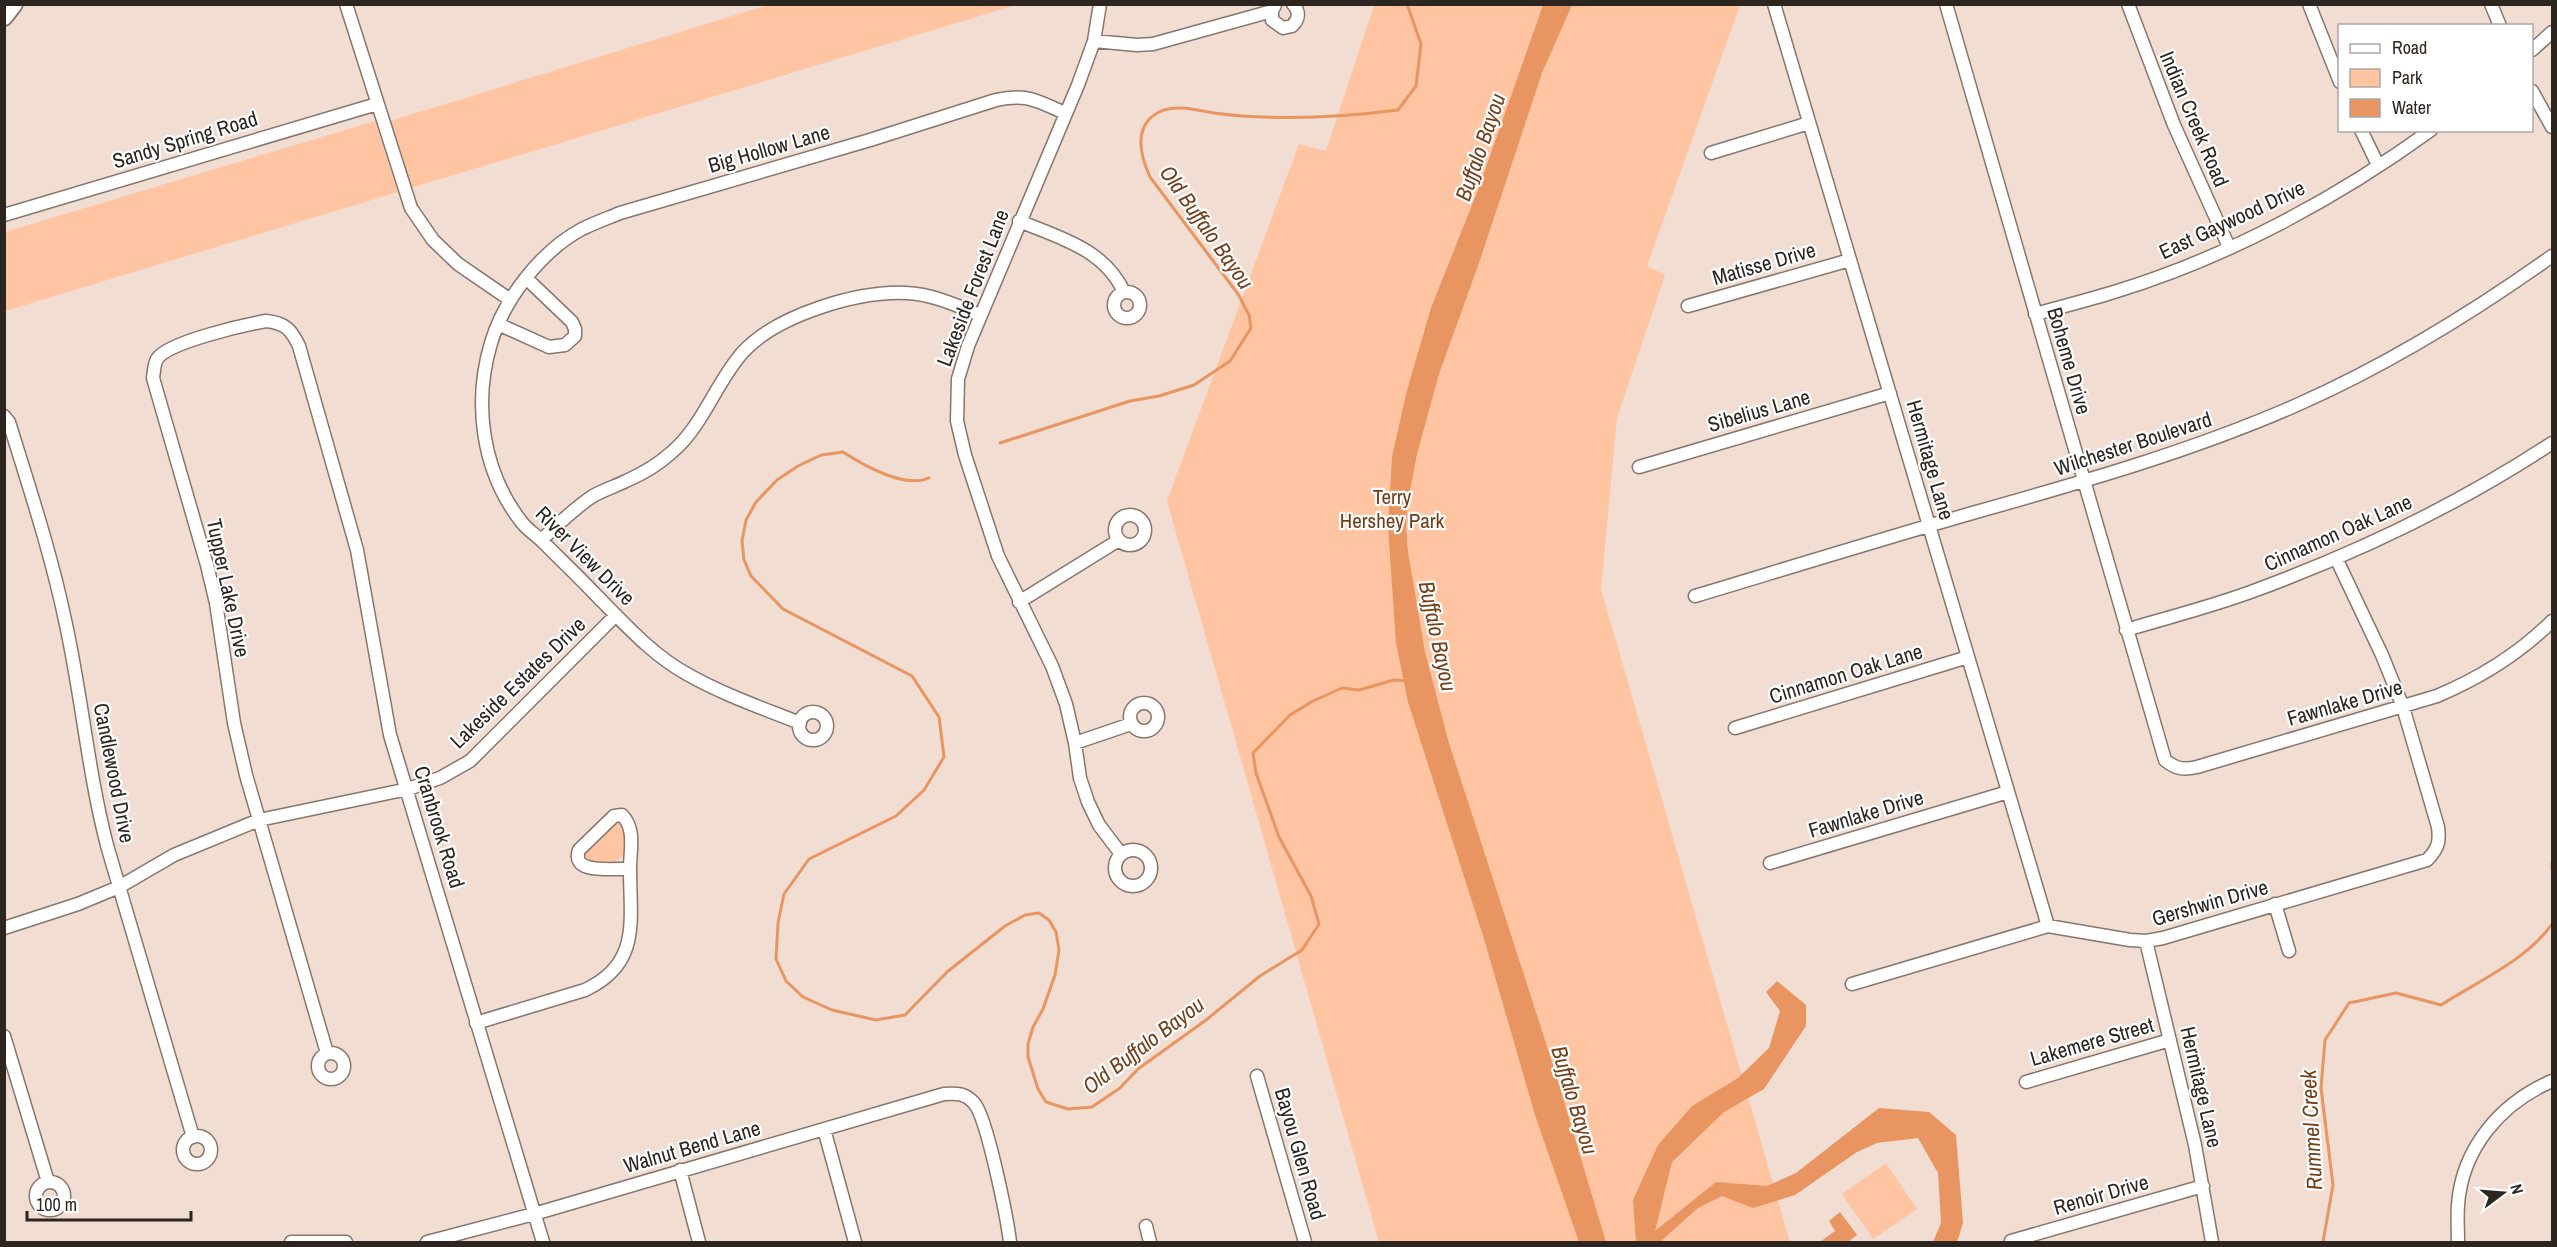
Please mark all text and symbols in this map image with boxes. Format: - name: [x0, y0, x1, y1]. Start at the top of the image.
- legend: [2338, 24, 2533, 132]
- text: Road: [2392, 35, 2427, 60]
- street label: Indian Creek Road: [2153, 47, 2236, 191]
- text: Park: [2392, 65, 2423, 90]
- water label: Buffalo Bayou: [1448, 89, 1512, 205]
- text: Water: [2392, 95, 2431, 120]
- street label: Sandy Spring Road: [109, 104, 261, 175]
- street label: Big Hollow Lane: [705, 117, 833, 180]
- water label: Old Buffalo Bayou: [1153, 159, 1261, 295]
- street label: East Gaywood Drive: [2154, 173, 2309, 266]
- street label: Lakeside Forest Lane: [929, 205, 1016, 370]
- street label: Matisse Drive: [1709, 235, 1819, 292]
- street label: Boheme Drive: [2040, 304, 2099, 418]
- street label: Sibelius Lane: [1704, 382, 1813, 439]
- street label: Hermitage Lane: [1900, 397, 1961, 523]
- street label: Wilchester Boulevard: [2051, 404, 2215, 483]
- park label: Terry Hershey Park: [1340, 482, 1445, 535]
- street label: Cinnamon Oak Lane: [2259, 487, 2416, 578]
- street label: River View Drive: [529, 499, 642, 612]
- street label: Tupper Lake Drive: [200, 516, 257, 660]
- water label: Buffalo Bayou: [1412, 578, 1464, 694]
- street label: Lakeside Estates Drive: [444, 610, 592, 755]
- street label: Cinnamon Oak Lane: [1766, 636, 1926, 711]
- street label: Fawnlake Drive: [2284, 672, 2406, 733]
- street label: Candlewood Drive: [87, 701, 142, 845]
- street label: Cranbrook Road: [407, 762, 472, 892]
- street label: Fawnlake Drive: [1805, 782, 1927, 845]
- street label: Gershwin Drive: [2148, 872, 2271, 933]
- water label: Old Buffalo Bayou: [1076, 989, 1210, 1101]
- street label: Lakemere Street: [2027, 1010, 2157, 1073]
- street label: Hermitage Lane: [2173, 1023, 2230, 1150]
- water label: Buffalo Bayou: [1544, 1042, 1606, 1158]
- water label: Rummel Creek: [2293, 1068, 2329, 1191]
- street label: Bayou Glen Road: [1268, 1085, 1333, 1223]
- street label: Walnut Bend Lane: [620, 1113, 764, 1180]
- north arrow: [2473, 1163, 2533, 1223]
- street label: Renoir Drive: [2050, 1167, 2152, 1222]
- text: N: [2506, 1181, 2529, 1196]
- scale bar: [27, 1184, 190, 1222]
- text: 100 m: [36, 1192, 77, 1217]

